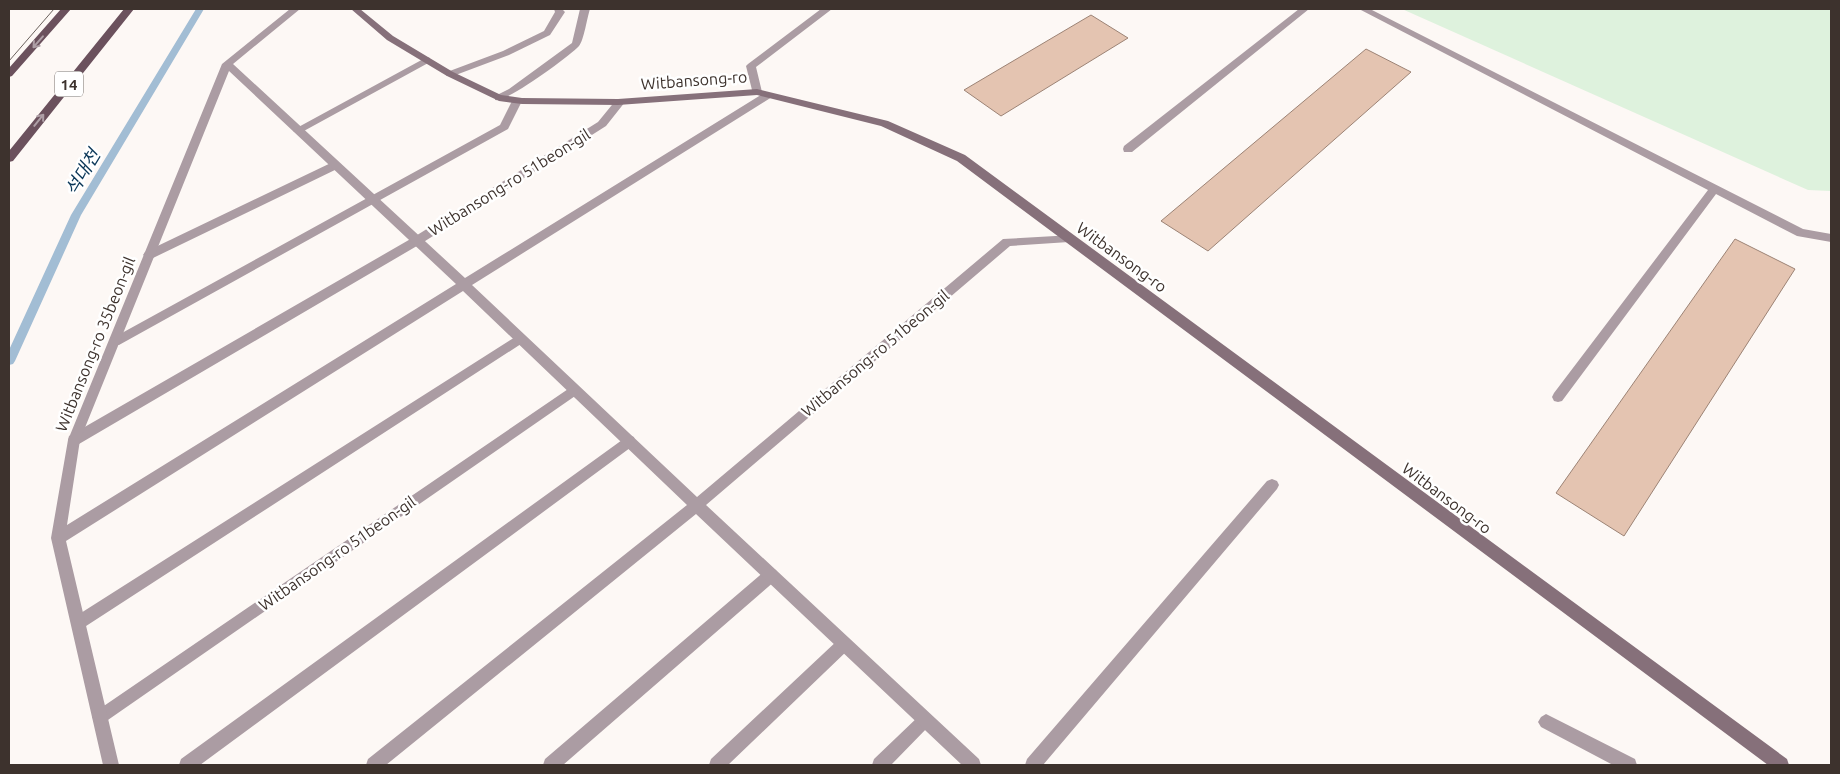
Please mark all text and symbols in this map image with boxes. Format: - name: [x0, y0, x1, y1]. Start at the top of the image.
- one-way arrow: [32, 35, 43, 48]
- street label: Witbansong-ro: [640, 67, 748, 93]
- road number: 14: [55, 72, 83, 96]
- one-way arrow: [34, 114, 45, 127]
- street label: Witbansong-ro 51beon-gil: [425, 125, 593, 239]
- water label: 석대천: [61, 143, 105, 198]
- street label: Witbansong-ro: [1074, 218, 1170, 296]
- street label: Witbansong-ro 35beon-gil: [52, 254, 138, 434]
- street label: Witbansong-ro 51beon-gil: [798, 286, 952, 420]
- street label: Witbansong-ro: [1399, 459, 1495, 537]
- street label: Witbansong-ro 51beon-gil: [255, 492, 419, 614]

